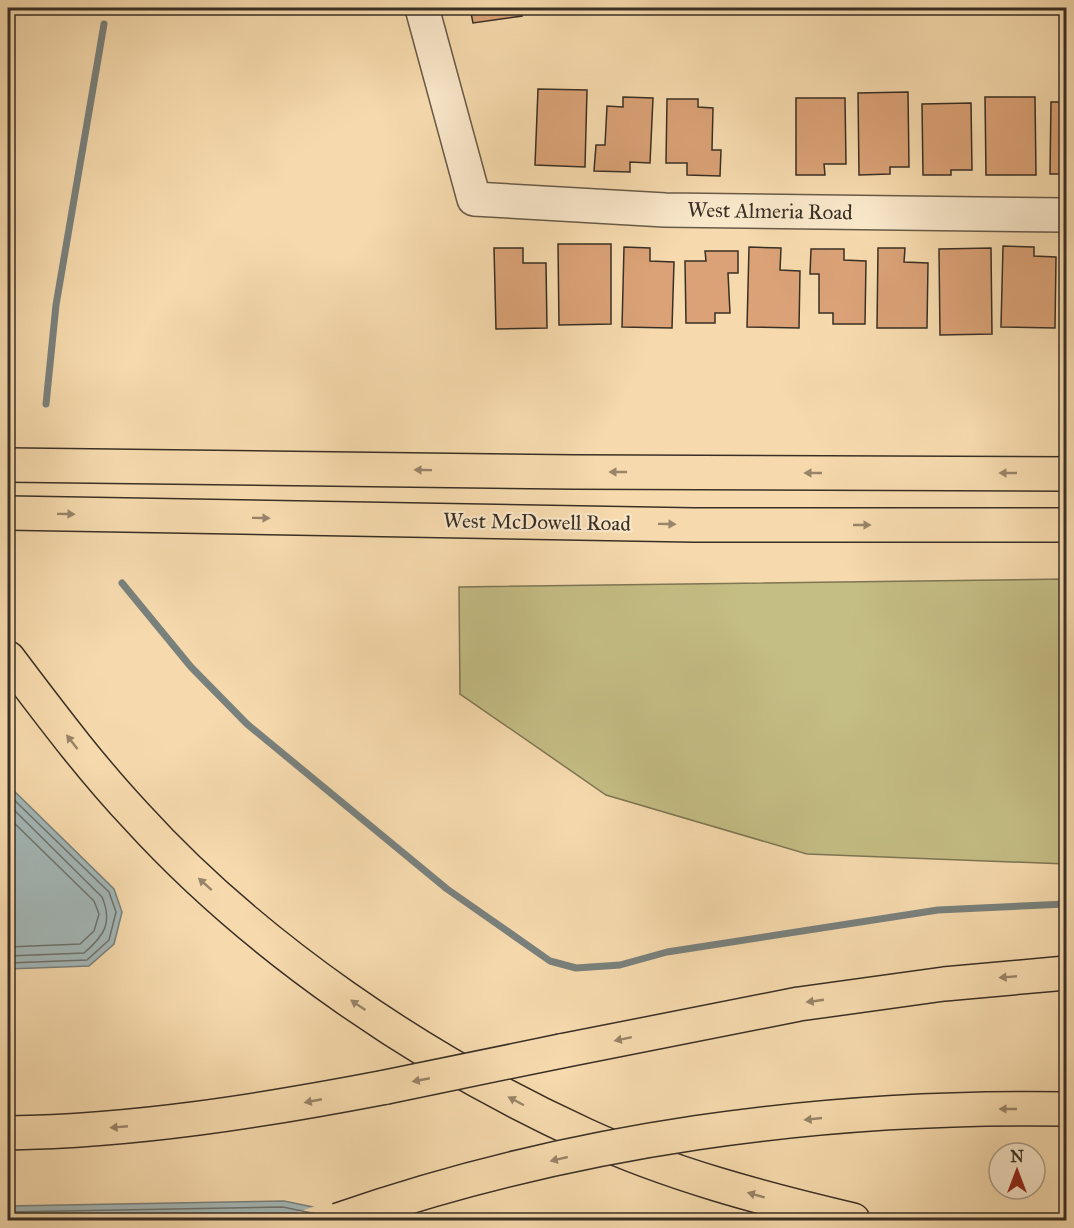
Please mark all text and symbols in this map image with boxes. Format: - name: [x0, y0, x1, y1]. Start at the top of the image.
- street label: West Almeria Road: [687, 197, 853, 225]
- one-way arrow: [414, 465, 433, 475]
- one-way arrow: [609, 467, 628, 477]
- one-way arrow: [804, 468, 823, 478]
- one-way arrow: [999, 468, 1018, 478]
- street label: West McDowell Road: [443, 507, 632, 537]
- one-way arrow: [56, 509, 75, 519]
- one-way arrow: [251, 513, 270, 522]
- one-way arrow: [657, 519, 676, 529]
- one-way arrow: [852, 520, 871, 530]
- one-way arrow: [66, 734, 78, 750]
- one-way arrow: [198, 877, 213, 891]
- one-way arrow: [999, 972, 1018, 982]
- one-way arrow: [805, 997, 824, 1006]
- one-way arrow: [350, 999, 366, 1011]
- one-way arrow: [614, 1035, 633, 1044]
- one-way arrow: [411, 1076, 430, 1085]
- one-way arrow: [508, 1096, 525, 1106]
- one-way arrow: [303, 1097, 322, 1106]
- one-way arrow: [999, 1104, 1018, 1114]
- one-way arrow: [804, 1114, 823, 1124]
- one-way arrow: [110, 1122, 129, 1132]
- north arrow: [987, 1141, 1047, 1201]
- text: N: [1010, 1147, 1024, 1166]
- one-way arrow: [550, 1155, 568, 1165]
- one-way arrow: [747, 1190, 765, 1199]

